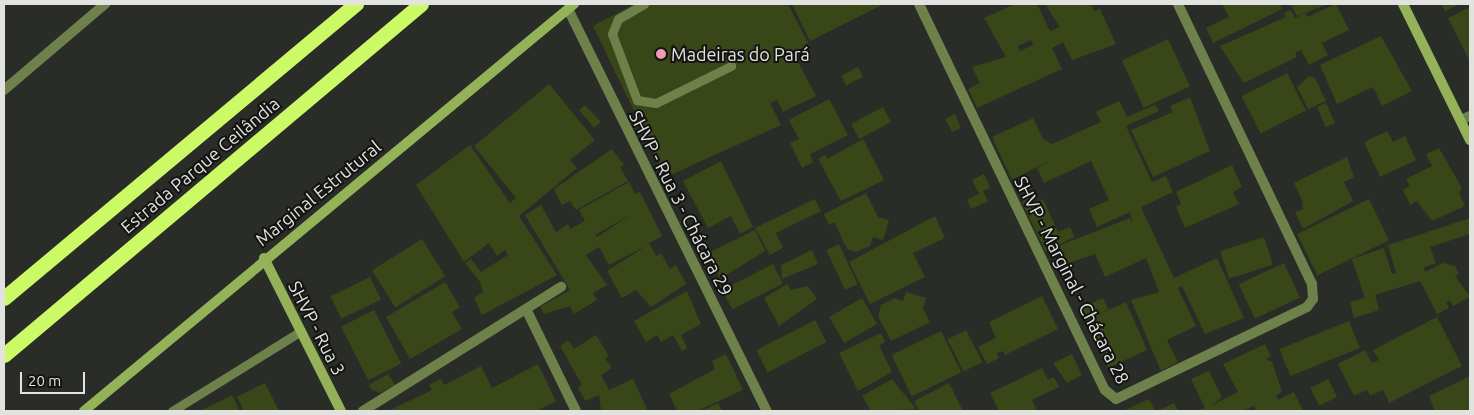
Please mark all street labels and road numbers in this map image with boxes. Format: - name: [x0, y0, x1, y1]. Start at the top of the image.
- street label: Estrada Parque Ceilândia: [116, 92, 284, 238]
- street label: SHVP - Rua 3 - Chácara 29: [625, 107, 737, 299]
- street label: Marginal Estrutural: [251, 136, 385, 250]
- street label: SHVP - Marginal - Chácara 28: [1010, 172, 1134, 388]
- street label: SHVP - Rua 3: [284, 277, 350, 379]

